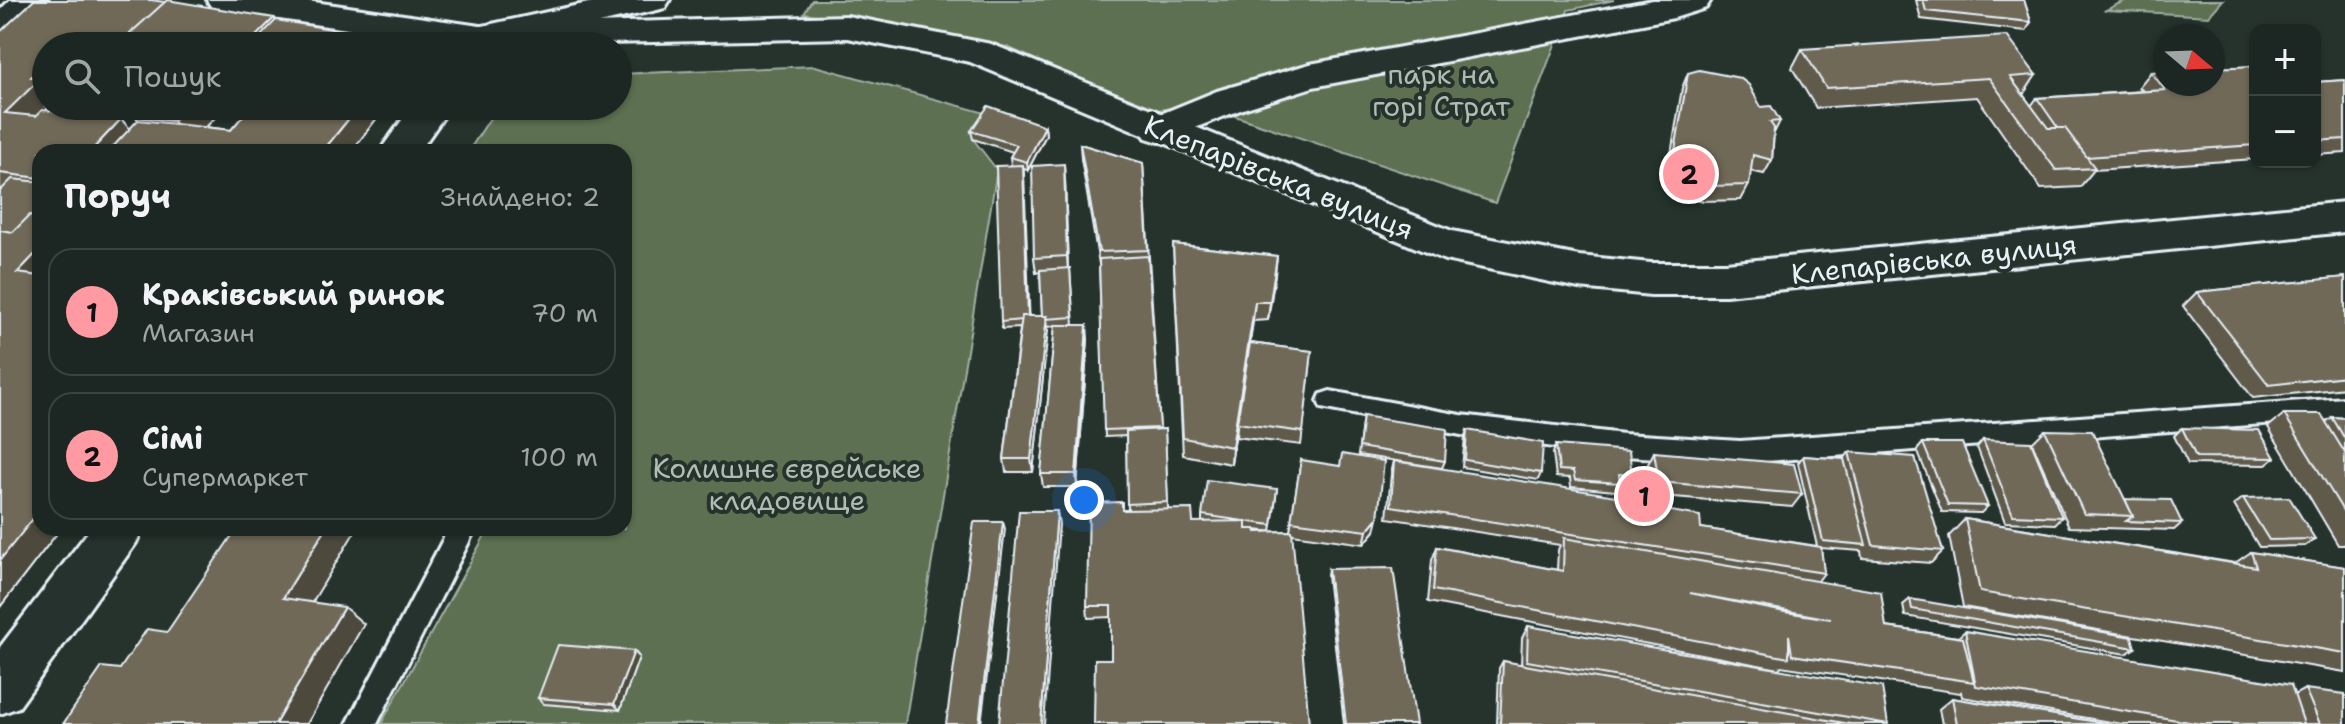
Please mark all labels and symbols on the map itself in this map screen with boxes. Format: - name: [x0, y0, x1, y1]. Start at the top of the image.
- north arrow: [2153, 24, 2225, 96]
- park label: парк на горі Страт: [1372, 55, 1510, 125]
- street label: Клепарівська вулиця: [1139, 106, 1419, 248]
- pin: 2: [1663, 144, 1715, 204]
- street label: Клепарівська вулиця: [1789, 225, 2079, 293]
- park label: Колишнє єврейське кладовище: [652, 449, 922, 519]
- pin: 1: [1618, 466, 1670, 526]
- your location: [1064, 480, 1104, 520]

